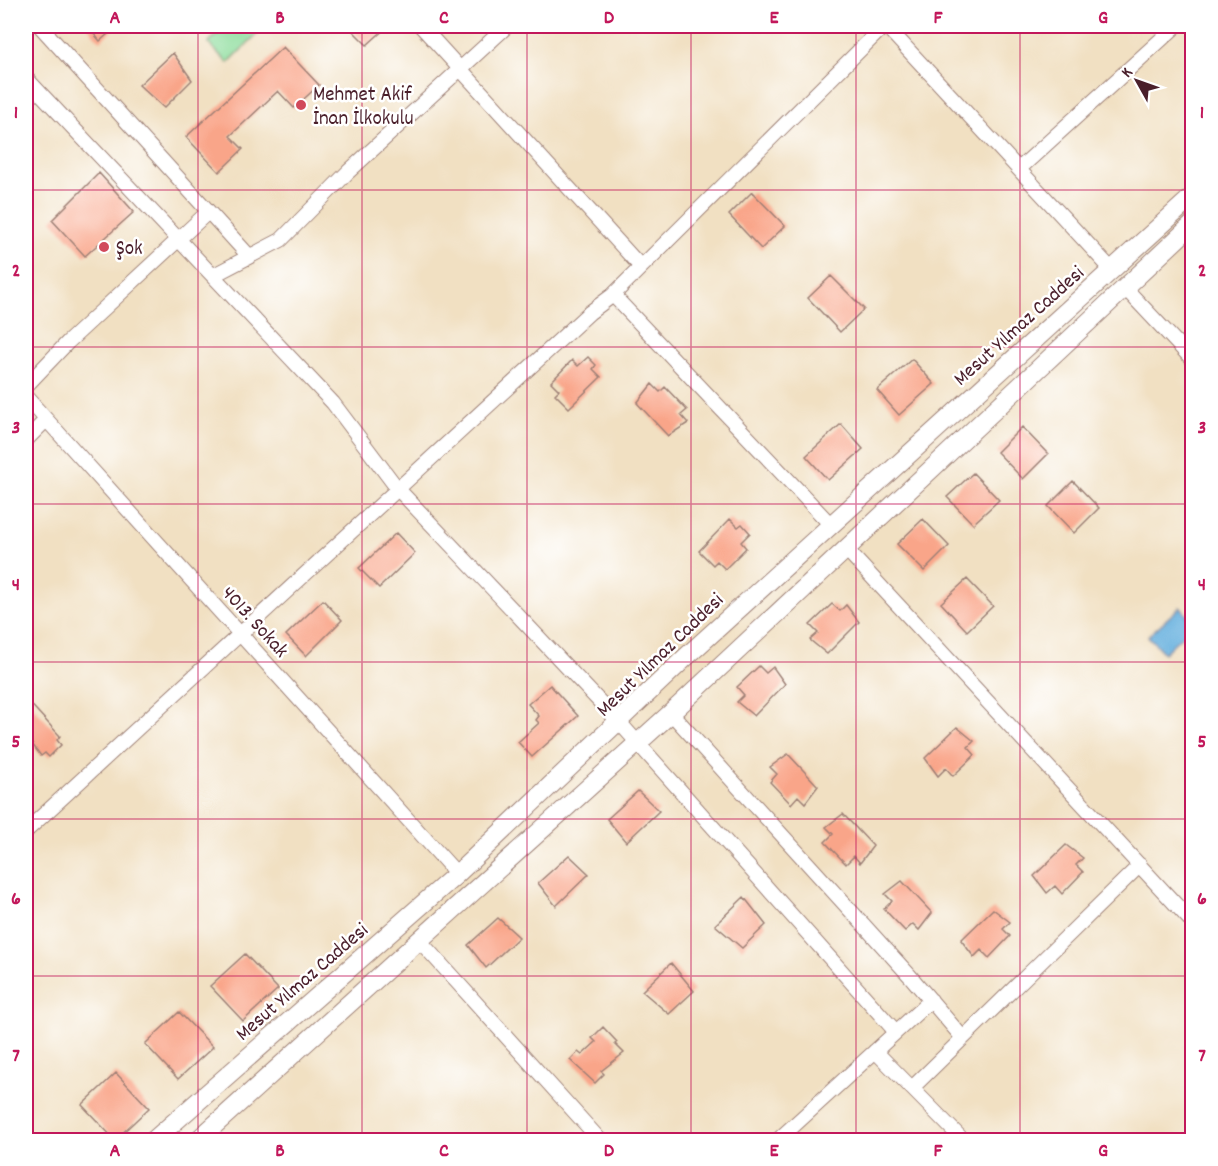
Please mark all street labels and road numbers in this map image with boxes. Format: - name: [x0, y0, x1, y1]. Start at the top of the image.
- street label: Mesut Yılmaz Caddesi: [948, 260, 1092, 394]
- street label: 4013. Sokak: [213, 580, 294, 666]
- street label: Mesut Yılmaz Caddesi: [590, 587, 732, 725]
- street label: Mesut Yılmaz Caddesi: [230, 917, 376, 1050]

